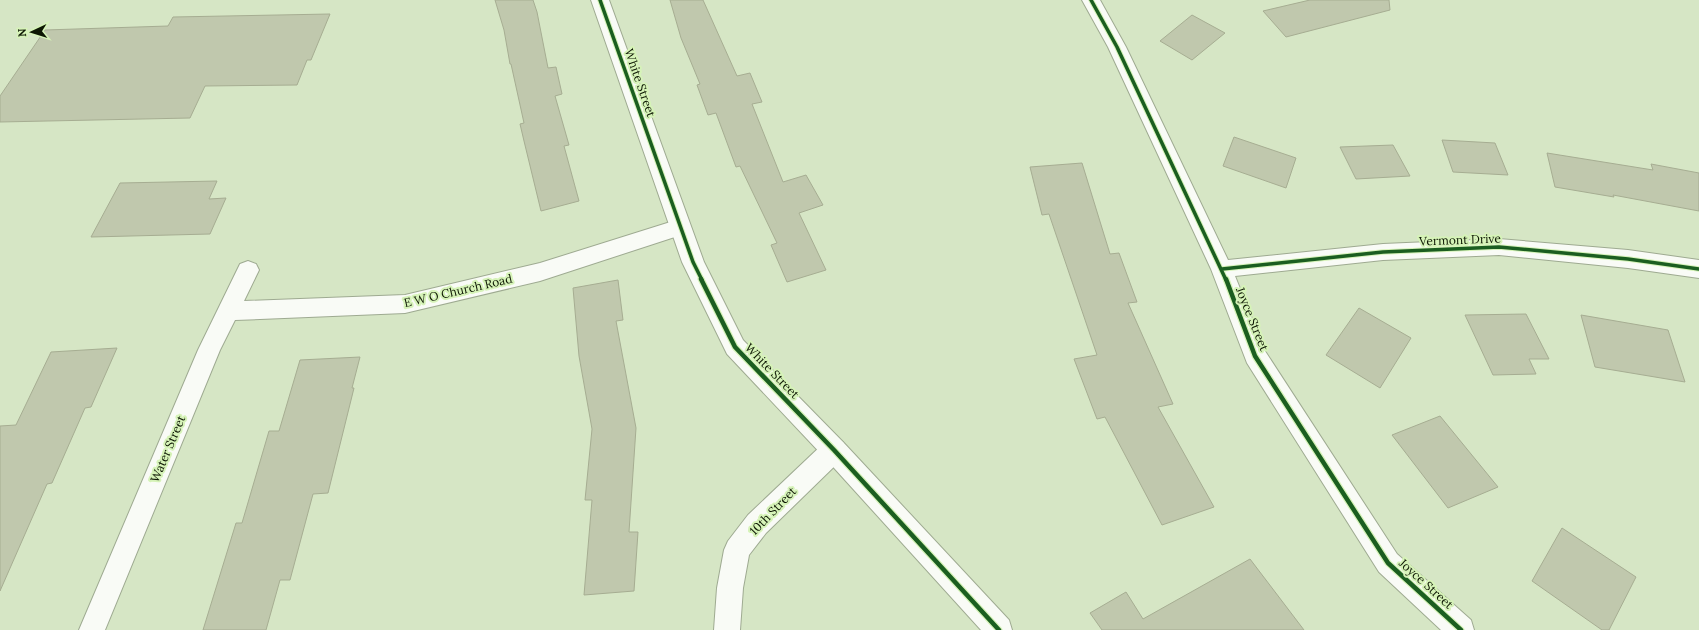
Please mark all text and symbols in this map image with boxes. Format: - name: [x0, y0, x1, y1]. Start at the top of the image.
- north arrow: [12, 12, 52, 52]
- text: N: [15, 27, 29, 37]
- street label: White Street: [622, 47, 659, 119]
- street label: Vermont Drive: [1418, 231, 1502, 248]
- street label: E W O Church Road: [402, 271, 514, 310]
- street label: Joyce Street: [1232, 284, 1272, 353]
- street label: White Street: [742, 340, 803, 402]
- street label: Water Street: [147, 413, 188, 484]
- street label: 10th Street: [746, 483, 799, 538]
- street label: Joyce Street: [1395, 555, 1457, 612]

